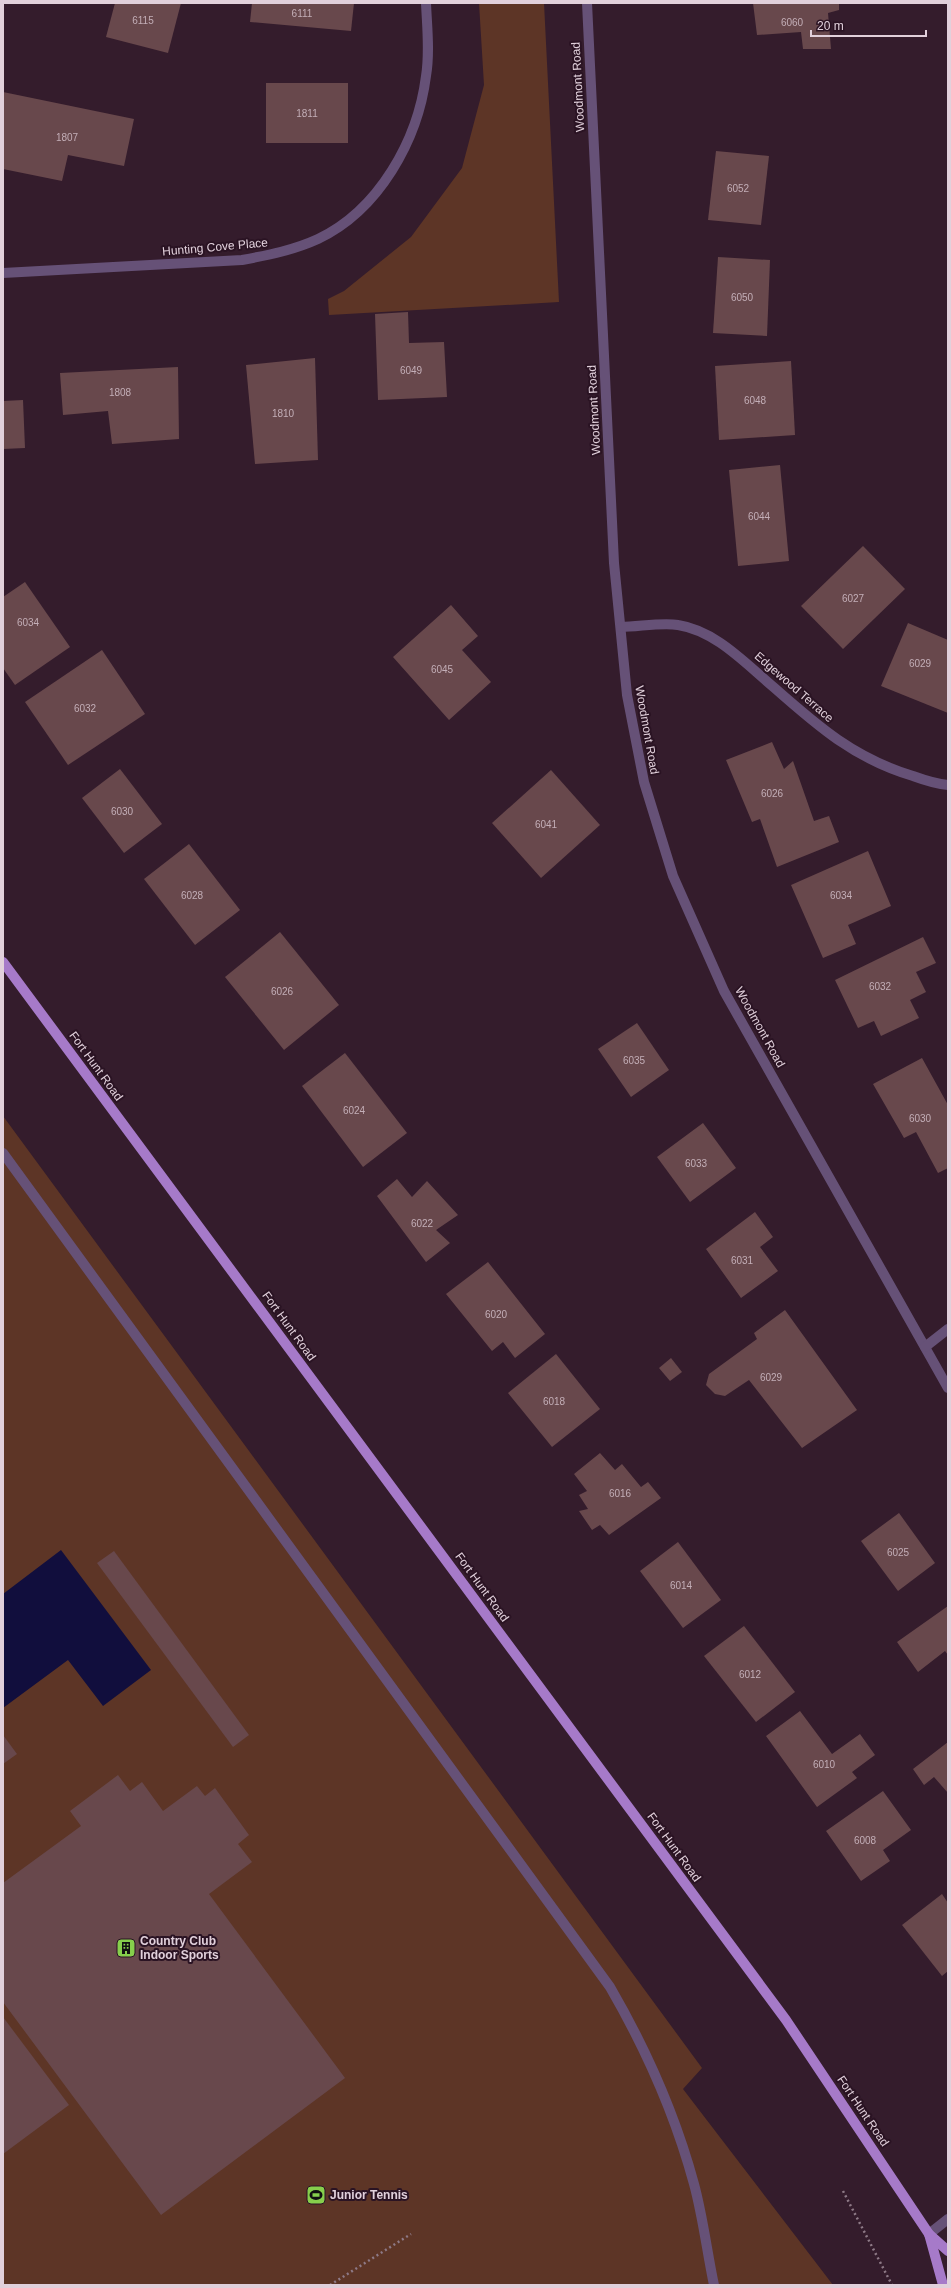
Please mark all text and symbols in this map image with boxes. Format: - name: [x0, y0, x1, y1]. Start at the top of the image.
- house number: 6111: [292, 8, 313, 19]
- scale bar: [811, 12, 926, 38]
- house number: 6115: [132, 15, 154, 26]
- house number: 6060: [781, 17, 804, 28]
- text: 20 m: [817, 19, 844, 33]
- street label: Woodmont Road: [569, 42, 587, 132]
- house number: 1811: [296, 108, 318, 119]
- house number: 1807: [56, 132, 79, 143]
- house number: 6052: [727, 183, 750, 194]
- street label: Hunting Cove Place: [162, 235, 269, 259]
- house number: 6050: [731, 292, 754, 303]
- house number: 6049: [400, 365, 423, 376]
- street label: Woodmont Road: [585, 365, 603, 455]
- house number: 1808: [109, 387, 132, 398]
- house number: 6048: [744, 395, 767, 406]
- house number: 1810: [272, 408, 295, 419]
- house number: 6044: [748, 511, 771, 522]
- house number: 6027: [842, 593, 865, 604]
- house number: 6034: [17, 617, 40, 628]
- street label: Edgewood Terrace: [752, 649, 837, 725]
- house number: 6029: [909, 658, 932, 669]
- house number: 6045: [431, 664, 454, 675]
- street label: Woodmont Road: [632, 685, 662, 775]
- house number: 6032: [74, 703, 97, 714]
- house number: 6026: [761, 788, 784, 799]
- house number: 6030: [111, 806, 134, 817]
- house number: 6041: [535, 819, 558, 830]
- house number: 6028: [181, 890, 204, 901]
- house number: 6034: [830, 890, 853, 901]
- house number: 6032: [869, 981, 892, 992]
- street label: Woodmont Road: [732, 984, 788, 1070]
- house number: 6026: [271, 986, 294, 997]
- street label: Fort Hunt Road: [66, 1029, 126, 1103]
- house number: 6035: [623, 1055, 646, 1066]
- house number: 6024: [343, 1105, 366, 1116]
- house number: 6030: [909, 1113, 932, 1124]
- house number: 6033: [685, 1158, 708, 1169]
- house number: 6022: [411, 1218, 434, 1229]
- house number: 6031: [731, 1255, 754, 1266]
- street label: Fort Hunt Road: [259, 1289, 319, 1363]
- house number: 6020: [485, 1309, 508, 1320]
- house number: 6029: [760, 1372, 783, 1383]
- house number: 6018: [543, 1396, 566, 1407]
- house number: 6016: [609, 1488, 632, 1499]
- house number: 6025: [887, 1547, 910, 1558]
- street label: Fort Hunt Road: [452, 1550, 512, 1624]
- house number: 6014: [670, 1580, 693, 1591]
- house number: 6012: [739, 1669, 762, 1680]
- house number: 6010: [813, 1759, 836, 1770]
- street label: Fort Hunt Road: [644, 1810, 704, 1884]
- house number: 6008: [854, 1835, 877, 1846]
- place label: Country Club Indoor Sports: [140, 1934, 219, 1962]
- building icon: Country Club Indoor Sports: [115, 1937, 137, 1959]
- street label: Fort Hunt Road: [834, 2073, 892, 2149]
- sports icon: Junior Tennis: [305, 2184, 327, 2206]
- place label: Junior Tennis: [330, 2188, 408, 2202]

